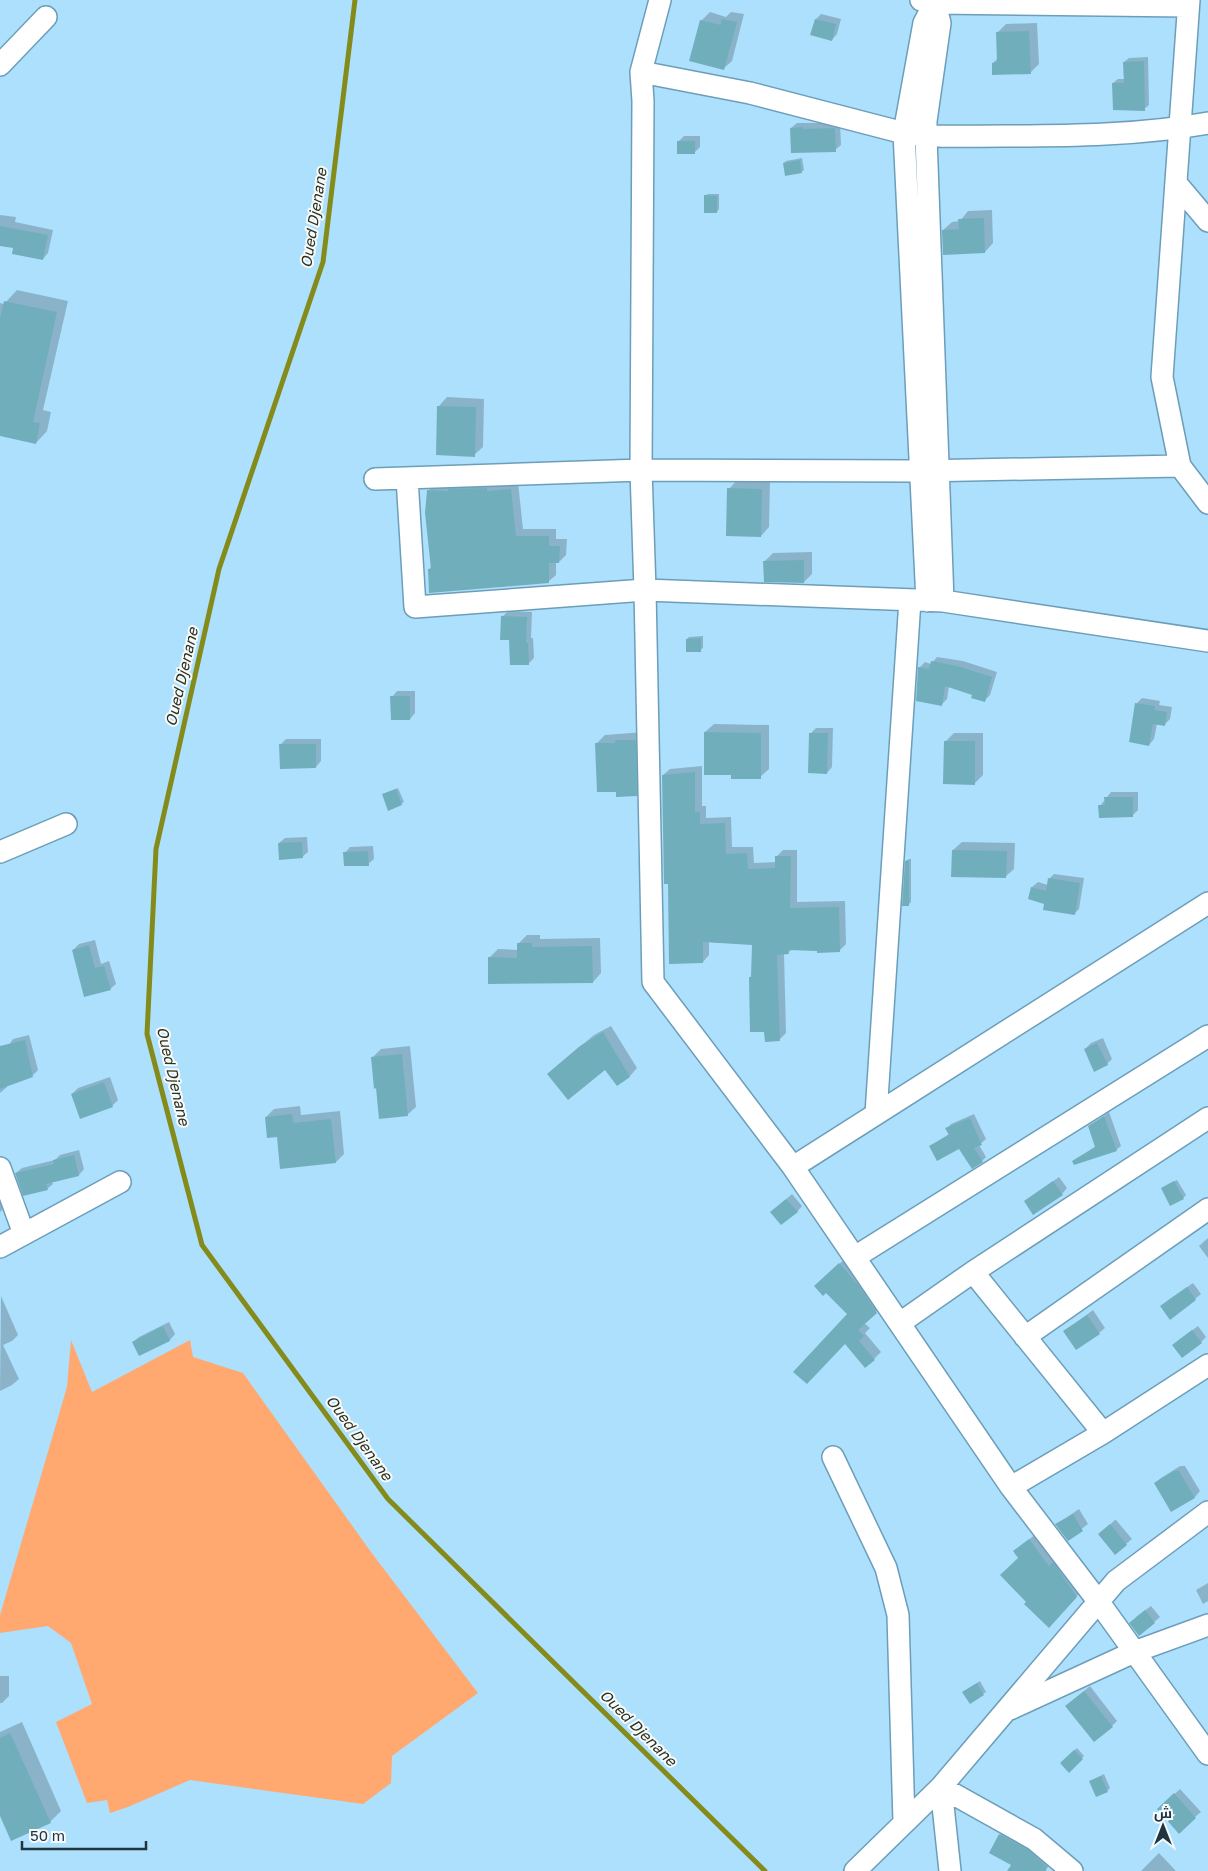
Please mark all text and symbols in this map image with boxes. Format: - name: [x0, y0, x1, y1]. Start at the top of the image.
- water label: Oued Djenane: [296, 165, 331, 269]
- water label: Oued Djenane: [161, 624, 202, 728]
- water label: Oued Djenane: [153, 1025, 194, 1128]
- water label: Oued Djenane: [322, 1391, 397, 1485]
- water label: Oued Djenane: [596, 1685, 682, 1771]
- north arrow: [1138, 1801, 1188, 1851]
- text: ش: [1154, 1804, 1172, 1822]
- scale bar: [22, 1818, 146, 1850]
- text: 50 m: [30, 1826, 65, 1844]

